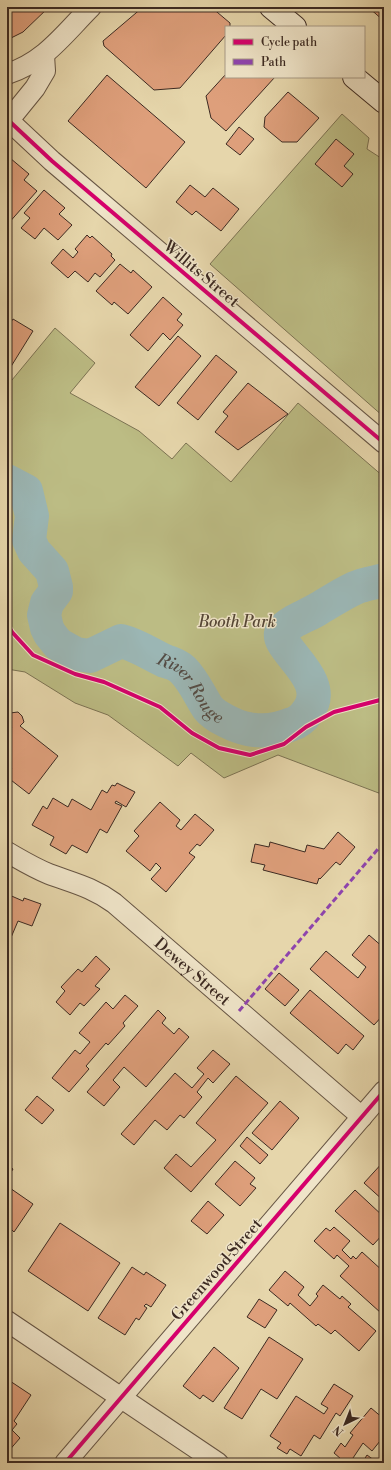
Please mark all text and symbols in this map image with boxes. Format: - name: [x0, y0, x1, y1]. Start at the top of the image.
- legend: [225, 26, 365, 78]
- text: Cycle path: [261, 35, 317, 50]
- text: Path: [261, 55, 286, 70]
- street label: Willits Street: [158, 236, 244, 312]
- park label: Booth Park: [197, 612, 276, 632]
- water label: River Rouge: [152, 648, 227, 729]
- street label: Dewey Street: [150, 933, 235, 1010]
- street label: Greenwood Street: [167, 1214, 267, 1325]
- north arrow: [325, 1404, 365, 1444]
- text: N: [331, 1422, 347, 1439]

